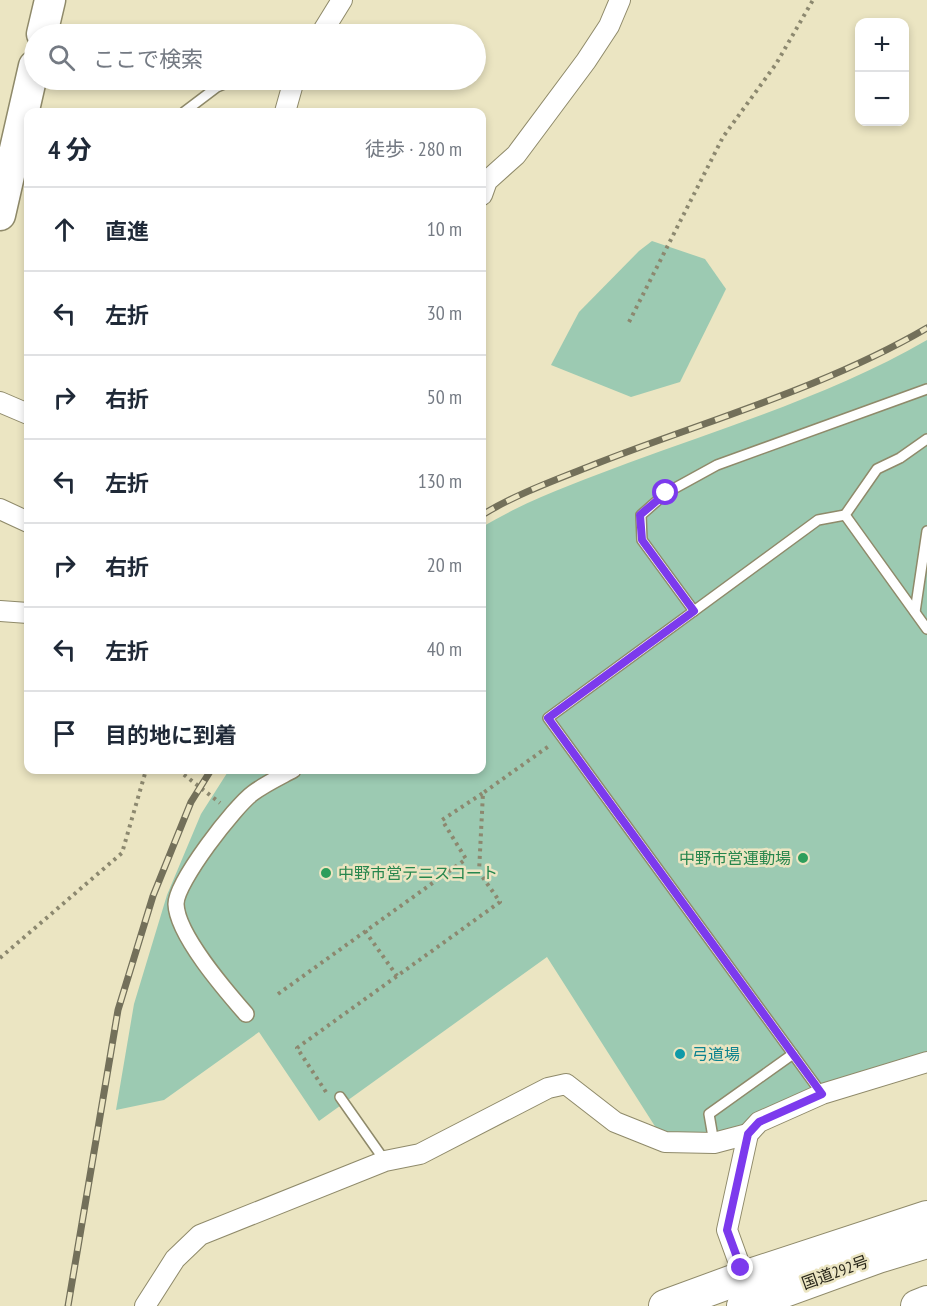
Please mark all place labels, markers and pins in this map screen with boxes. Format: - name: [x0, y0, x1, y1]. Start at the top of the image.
- place label: 中野市営運動場: [679, 848, 791, 868]
- marker: 中野市営運動場: [796, 851, 810, 865]
- place label: 中野市営テニスコート: [338, 863, 498, 883]
- marker: 中野市営テニスコート: [319, 866, 333, 880]
- place label: 弓道場: [692, 1044, 740, 1064]
- marker: 弓道場: [673, 1047, 687, 1061]

